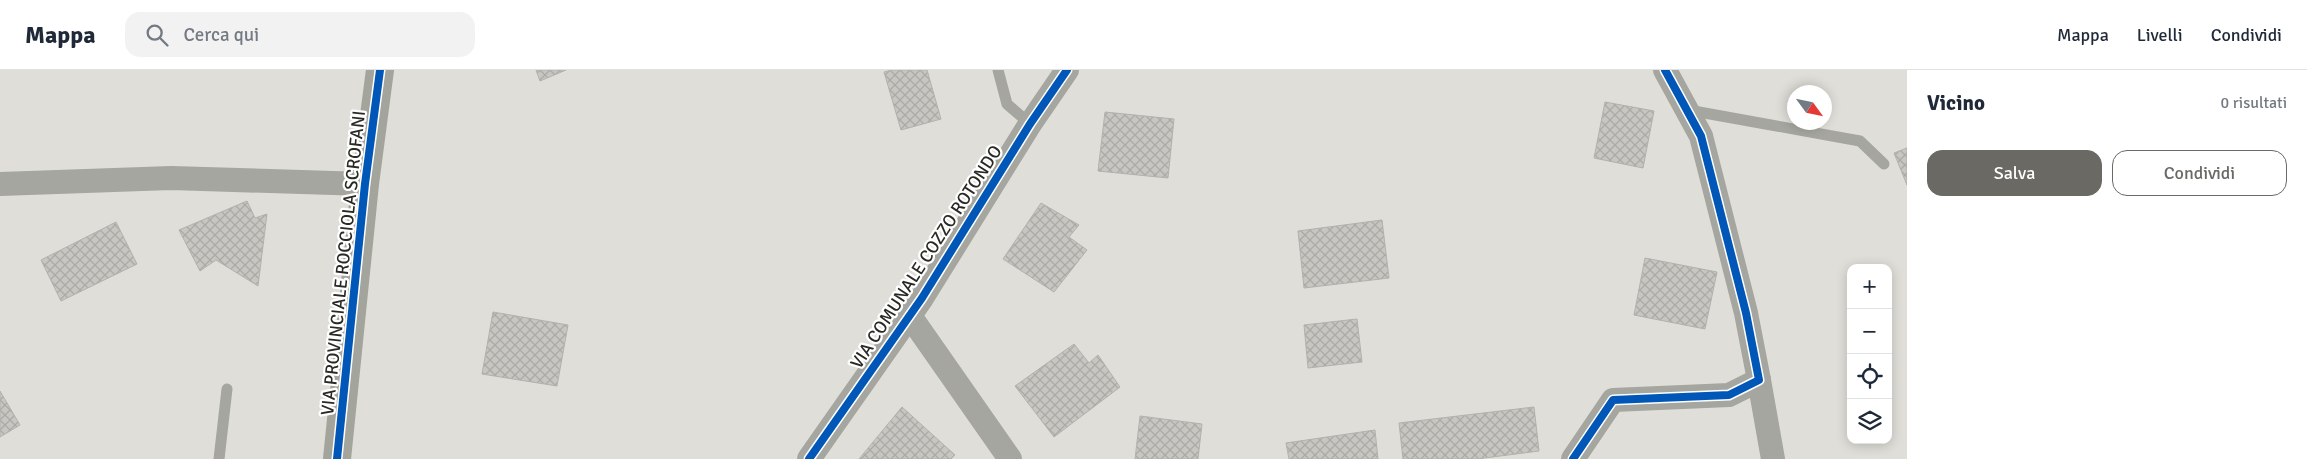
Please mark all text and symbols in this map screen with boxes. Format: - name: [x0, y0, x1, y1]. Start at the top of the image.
- search box: [125, 12, 475, 57]
- text: Mappa: [25, 20, 95, 50]
- icon: search: [143, 21, 171, 49]
- text: Cerca qui: [183, 23, 259, 47]
- text: Mappa: [2057, 24, 2109, 46]
- text: Livelli: [2137, 24, 2183, 46]
- text: Condividi: [2211, 24, 2282, 46]
- north arrow: [1787, 85, 1832, 130]
- text: Vicino: [1927, 90, 1985, 116]
- text: 0 risultati: [2221, 93, 2287, 113]
- street label: VIA PROVINCIALE ROCCIOLA SCROFANI: [316, 109, 370, 417]
- street label: VIA COMUNALE COZZO ROTONDO: [845, 141, 1007, 373]
- button: Salva: [1927, 150, 2102, 196]
- button: Condividi: [2112, 150, 2287, 196]
- map controls: [1847, 264, 1892, 444]
- button: +: [1847, 264, 1892, 309]
- button: −: [1847, 309, 1892, 354]
- button: locate: [1847, 354, 1892, 399]
- button: layers: [1847, 399, 1892, 444]

